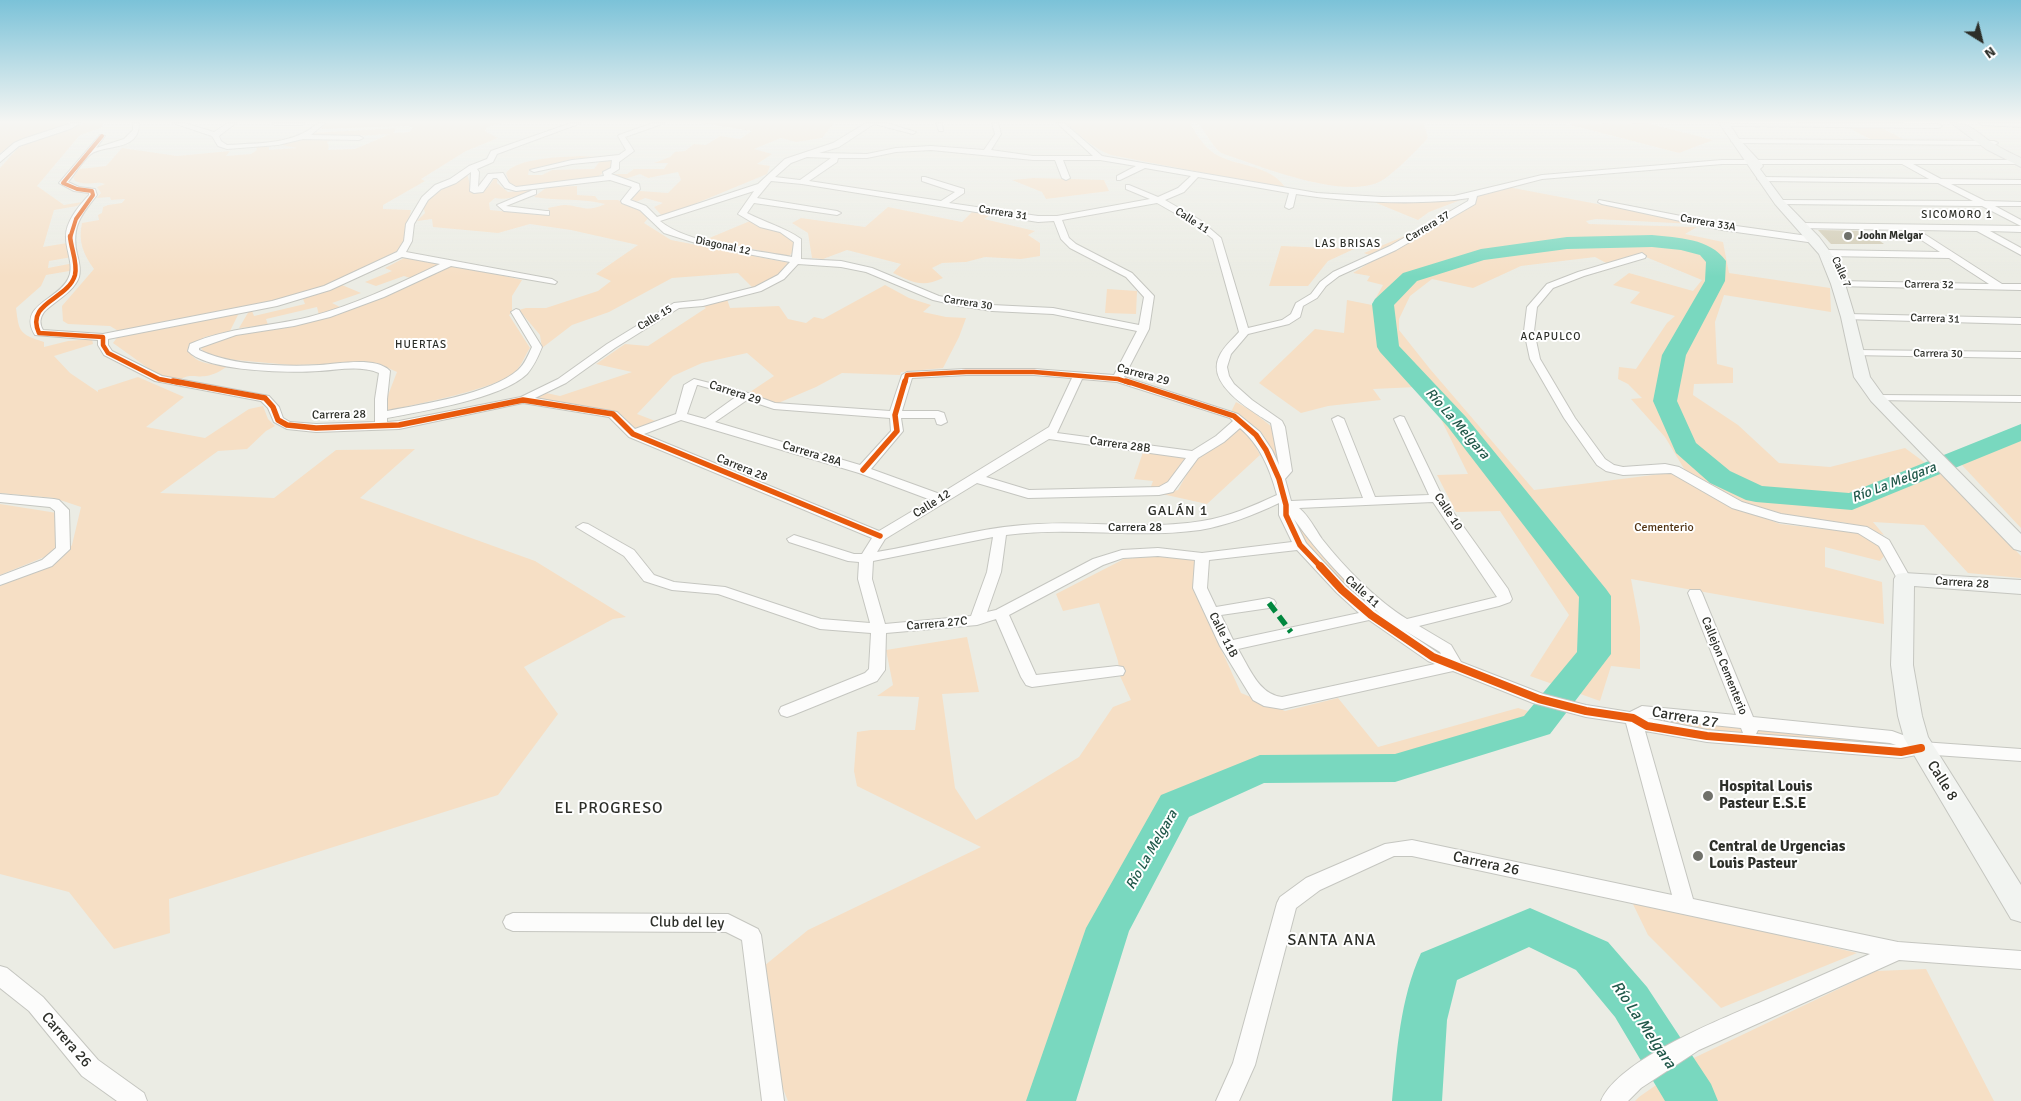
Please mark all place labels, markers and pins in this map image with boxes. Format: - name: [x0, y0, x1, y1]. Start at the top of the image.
- place label: Joohn Melgar: [1858, 229, 1923, 243]
- marker: Joohn Melgar: [1842, 230, 1854, 242]
- place label: Hospital Louis Pasteur E.S.E: [1719, 778, 1812, 813]
- marker: Hospital Louis Pasteur E.S.E: [1701, 789, 1715, 803]
- place label: Central de Urgencias Louis Pasteur: [1709, 838, 1845, 873]
- marker: Central de Urgencias Louis Pasteur: [1691, 849, 1705, 863]

